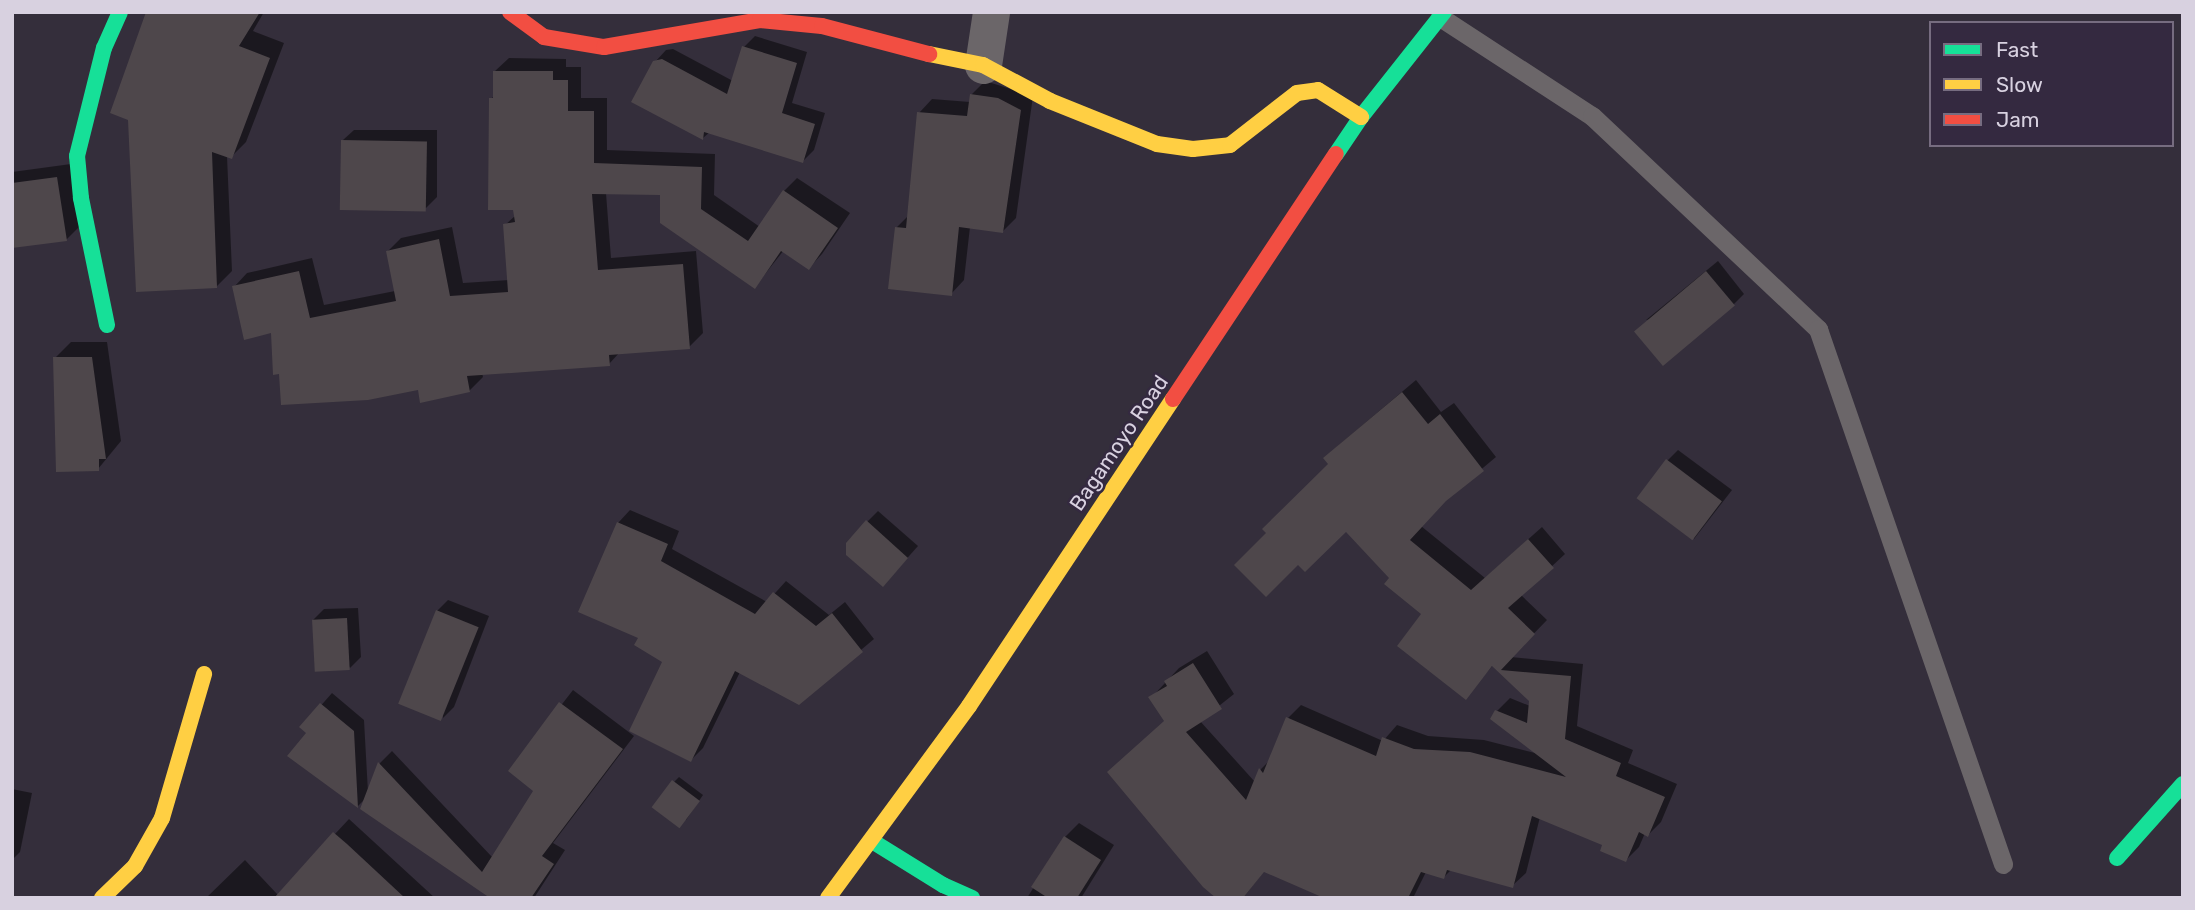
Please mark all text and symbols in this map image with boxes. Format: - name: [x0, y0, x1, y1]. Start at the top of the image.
- legend: [1929, 21, 2174, 147]
- text: Fast: [1996, 37, 2038, 62]
- text: Slow: [1996, 72, 2043, 97]
- text: Jam: [1996, 107, 2040, 132]
- street label: Bagamoyo Road: [1064, 370, 1174, 516]

